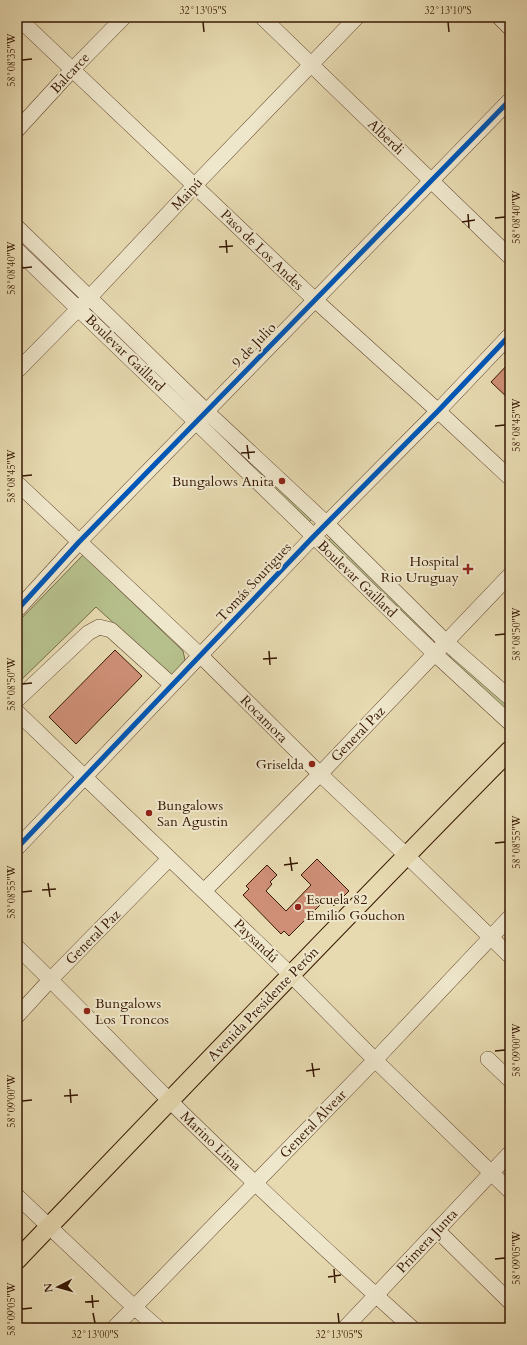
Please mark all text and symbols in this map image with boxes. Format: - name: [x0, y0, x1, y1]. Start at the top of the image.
- text: 32°13'05"S: [179, 4, 227, 18]
- text: 32°13'10"S: [424, 4, 472, 18]
- text: 58°08'35"W: [5, 32, 19, 87]
- street label: Balcarce: [46, 48, 94, 98]
- street label: Alberdi: [364, 115, 408, 159]
- street label: Maipú: [167, 173, 207, 214]
- text: 58°08'40"W: [510, 189, 524, 244]
- street label: Paso de Los Andes: [216, 205, 308, 295]
- text: 58°08'40"W: [5, 240, 19, 295]
- street label: Boulevar Gaillard: [81, 310, 169, 396]
- street label: 9 de Julio: [228, 318, 281, 372]
- text: 58°08'45"W: [510, 397, 524, 452]
- text: 58°08'45"W: [5, 448, 19, 503]
- place label: Bungalows Anita: [172, 472, 274, 491]
- marker: Bungalows Anita: [277, 476, 287, 486]
- street label: Boulevar Gaillard: [313, 536, 401, 622]
- street label: Tomás Sourigues: [212, 538, 296, 626]
- place label: Hospital Rio Uruguay: [381, 552, 460, 587]
- marker: Hospital Rio Uruguay: [462, 563, 474, 575]
- text: 58°08'50"W: [510, 606, 524, 661]
- text: 58°08'50"W: [5, 656, 19, 711]
- street label: Rocamora: [236, 691, 292, 747]
- street label: General Paz: [327, 701, 390, 766]
- place label: Griselda: [256, 755, 304, 774]
- marker: Griselda: [307, 759, 317, 769]
- place label: Bungalows San Agustin: [157, 796, 228, 831]
- marker: Bungalows San Agustin: [144, 808, 154, 818]
- text: 58°08'55"W: [510, 814, 524, 869]
- text: 58°08'55"W: [5, 864, 19, 919]
- place label: Escuela 82 Emilio Gouchon: [306, 890, 405, 925]
- marker: Escuela 82 Emilio Gouchon: [293, 902, 303, 912]
- street label: General Paz: [61, 905, 125, 969]
- street label: Paysandú: [229, 915, 283, 967]
- street label: Avenida Presidente Perón: [203, 943, 323, 1065]
- place label: Bungalows Los Troncos: [95, 994, 169, 1029]
- marker: Bungalows Los Troncos: [82, 1006, 92, 1016]
- text: 58°09'00"W: [510, 1022, 524, 1077]
- text: 58°09'00"W: [5, 1073, 19, 1128]
- street label: General Alvear: [275, 1085, 351, 1162]
- street label: Marino Lima: [176, 1107, 246, 1175]
- street label: Primera Junta: [392, 1205, 462, 1277]
- text: 58°09'05"W: [510, 1230, 524, 1285]
- north arrow: [38, 1267, 78, 1307]
- text: 58°09'05"W: [5, 1281, 19, 1336]
- text: N: [41, 1282, 57, 1294]
- text: 32°13'00"S: [71, 1328, 119, 1342]
- text: 32°13'05"S: [315, 1328, 363, 1342]

